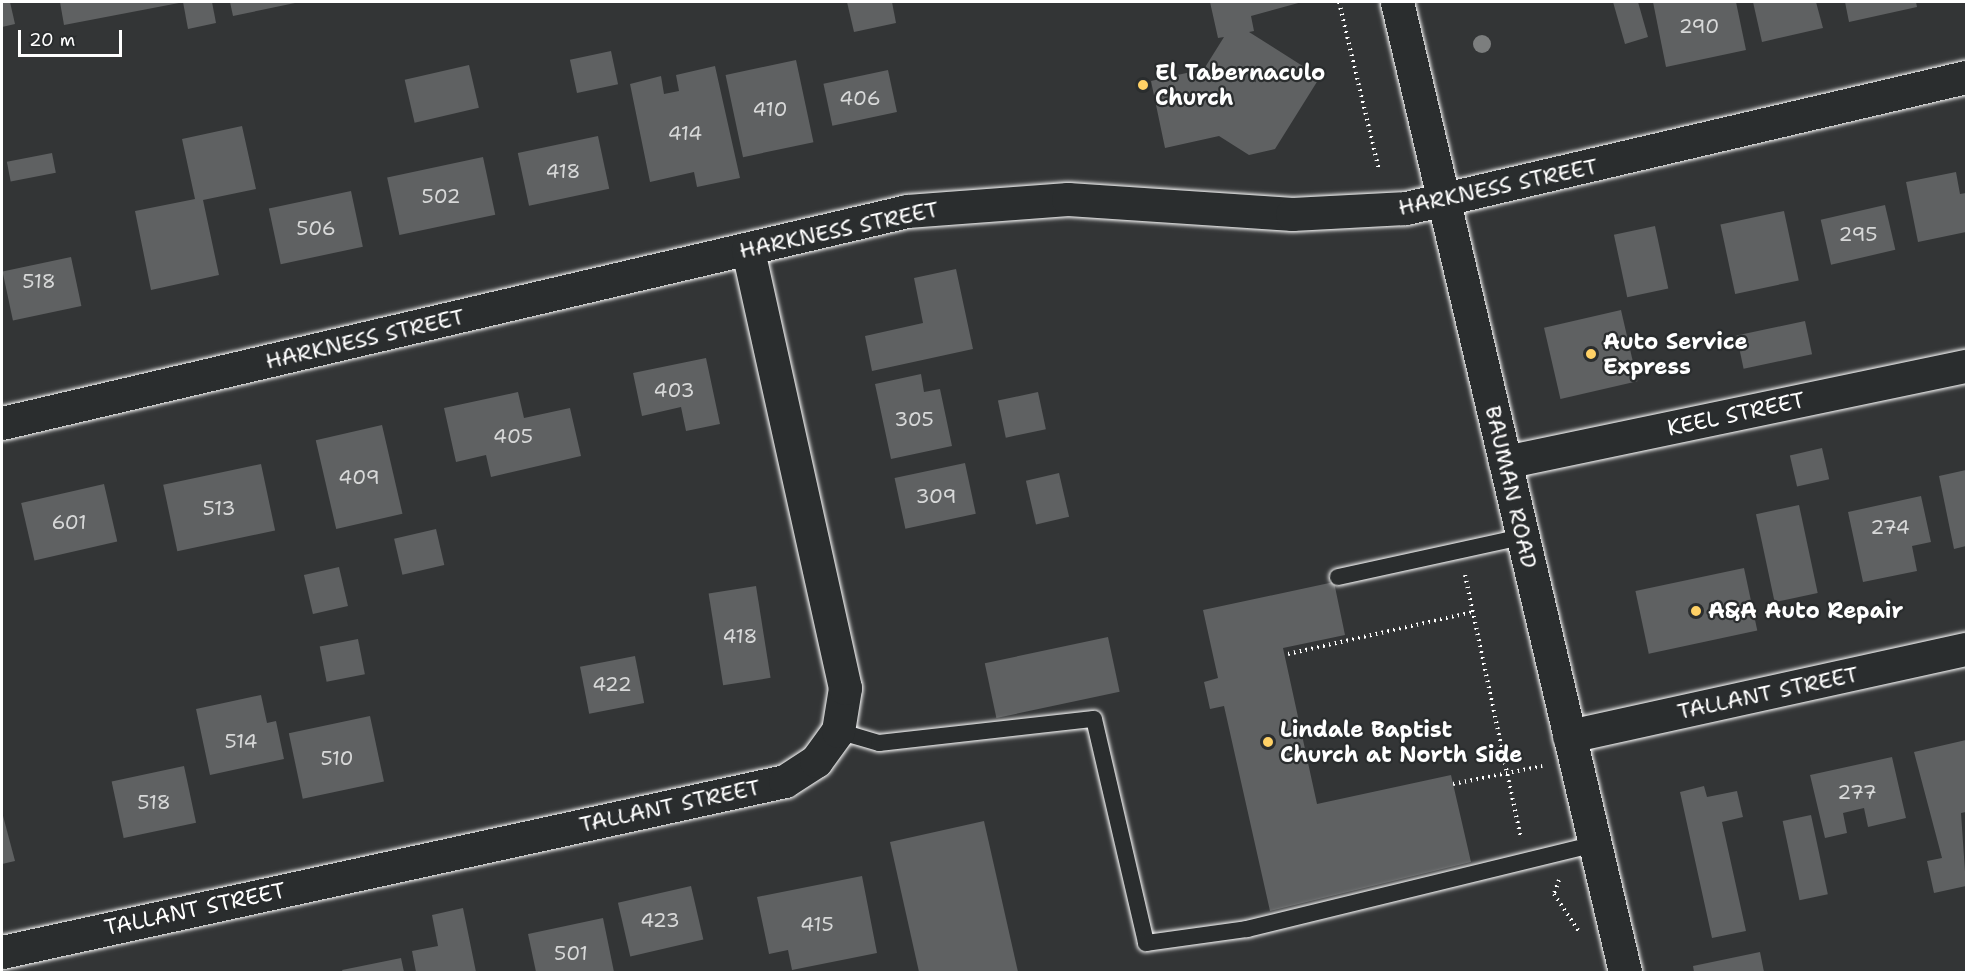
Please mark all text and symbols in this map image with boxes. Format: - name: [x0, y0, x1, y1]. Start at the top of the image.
- house number: 290: [1679, 14, 1719, 38]
- scale bar: [21, 18, 124, 56]
- text: 20 m: [29, 28, 75, 52]
- place label: El Tabernaculo Church: [1155, 59, 1325, 110]
- marker: El Tabernaculo Church: [1136, 78, 1150, 92]
- house number: 406: [839, 86, 881, 110]
- house number: 410: [753, 97, 787, 121]
- house number: 414: [668, 121, 702, 145]
- street label: HARKNESS STREET: [1396, 153, 1600, 221]
- house number: 418: [545, 159, 581, 183]
- house number: 502: [422, 184, 460, 208]
- street label: HARKNESS STREET: [737, 196, 941, 264]
- house number: 506: [296, 216, 336, 240]
- house number: 295: [1839, 222, 1877, 246]
- house number: 518: [22, 269, 56, 293]
- street label: HARKNESS STREET: [263, 303, 467, 375]
- place label: Auto Service Express: [1603, 328, 1748, 380]
- marker: Auto Service Express: [1584, 347, 1598, 361]
- house number: 403: [654, 378, 694, 402]
- street label: KEEL STREET: [1665, 387, 1807, 441]
- street label: BAUMAN ROAD: [1479, 403, 1543, 571]
- house number: 305: [894, 407, 934, 431]
- house number: 405: [493, 424, 533, 448]
- house number: 409: [338, 465, 380, 489]
- house number: 309: [915, 484, 957, 508]
- house number: 513: [203, 496, 235, 520]
- house number: 601: [51, 510, 87, 534]
- house number: 274: [1870, 515, 1910, 539]
- place label: A&A Auto Repair: [1708, 598, 1903, 624]
- marker: A&A Auto Repair: [1689, 604, 1703, 618]
- house number: 418: [722, 624, 758, 648]
- street label: TALLANT STREET: [1675, 661, 1861, 725]
- house number: 422: [592, 672, 632, 696]
- place label: Lindale Baptist Church at North Side: [1280, 716, 1523, 768]
- house number: 514: [225, 729, 257, 753]
- marker: Lindale Baptist Church at North Side: [1261, 735, 1275, 749]
- house number: 510: [320, 746, 354, 770]
- street label: TALLANT STREET: [577, 774, 763, 838]
- house number: 277: [1837, 780, 1877, 804]
- house number: 518: [137, 790, 171, 814]
- street label: TALLANT STREET: [102, 877, 288, 941]
- house number: 423: [640, 908, 680, 932]
- house number: 415: [800, 912, 834, 936]
- house number: 501: [554, 941, 588, 965]

